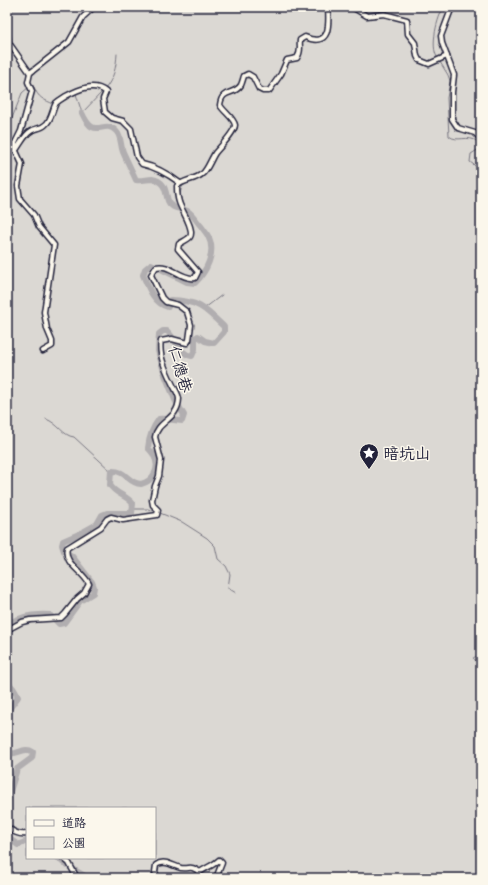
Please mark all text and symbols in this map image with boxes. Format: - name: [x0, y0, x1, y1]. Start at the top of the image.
- street label: 仁德巷: [161, 343, 197, 396]
- place icon: 暗坑山: [358, 442, 380, 470]
- place label: 暗坑山: [383, 443, 431, 467]
- legend: [26, 807, 156, 859]
- text: 道路: [62, 815, 86, 833]
- text: 公園: [62, 835, 86, 853]

